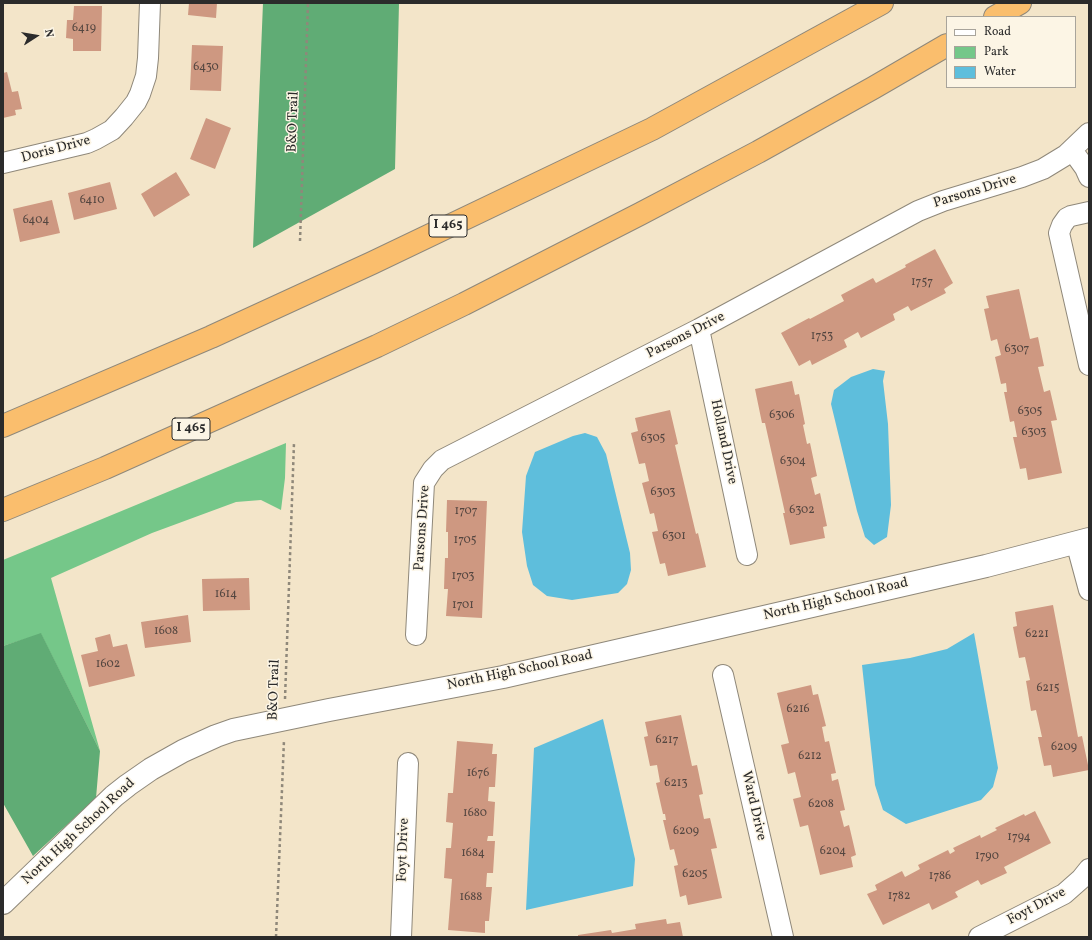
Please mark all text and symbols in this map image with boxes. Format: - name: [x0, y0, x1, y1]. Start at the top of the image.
- north arrow: [16, 16, 56, 56]
- legend: [946, 16, 1076, 88]
- house number: 6419: [72, 22, 96, 36]
- text: Road: [984, 24, 1011, 40]
- text: N: [40, 28, 56, 39]
- text: Park: [984, 44, 1009, 60]
- house number: 6430: [193, 61, 219, 75]
- text: Water: [984, 64, 1016, 80]
- street label: B&O Trail: [285, 91, 303, 153]
- street label: Doris Drive: [20, 133, 92, 167]
- street label: Parsons Drive: [932, 171, 1018, 213]
- house number: 6410: [80, 194, 104, 208]
- house number: 6404: [23, 214, 49, 228]
- road number: I 465: [429, 215, 467, 237]
- house number: 1757: [911, 276, 933, 290]
- street label: Parsons Drive: [644, 309, 728, 363]
- house number: 1753: [811, 330, 833, 344]
- house number: 6307: [1005, 343, 1029, 357]
- street label: Holland Drive: [706, 398, 740, 486]
- house number: 6305: [1018, 405, 1042, 419]
- house number: 6306: [769, 409, 795, 423]
- road number: I 465: [172, 418, 210, 440]
- house number: 6303: [1022, 426, 1046, 440]
- house number: 6305: [641, 432, 665, 446]
- house number: 6304: [780, 455, 806, 469]
- street label: Parsons Drive: [412, 485, 434, 571]
- house number: 6303: [651, 486, 675, 500]
- house number: 6302: [789, 504, 815, 518]
- house number: 1707: [454, 505, 478, 519]
- house number: 6301: [662, 530, 686, 544]
- house number: 1705: [454, 534, 476, 548]
- house number: 1703: [451, 570, 475, 584]
- street label: North High School Road: [762, 575, 910, 625]
- house number: 1614: [215, 588, 237, 602]
- house number: 1701: [452, 599, 474, 613]
- house number: 1608: [154, 625, 178, 639]
- house number: 6221: [1025, 628, 1049, 642]
- street label: North High School Road: [446, 647, 594, 695]
- house number: 1602: [96, 658, 120, 672]
- street label: B&O Trail: [266, 659, 284, 721]
- house number: 6215: [1037, 682, 1059, 696]
- house number: 6216: [786, 703, 810, 717]
- house number: 6217: [656, 734, 678, 748]
- house number: 6209: [1051, 741, 1077, 755]
- house number: 6212: [798, 750, 822, 764]
- house number: 1676: [467, 767, 489, 781]
- street label: Ward Drive: [737, 770, 769, 842]
- street label: North High School Road: [19, 775, 139, 889]
- house number: 6213: [664, 777, 688, 791]
- house number: 6208: [808, 798, 834, 812]
- house number: 1680: [463, 807, 487, 821]
- street label: Foyt Drive: [394, 818, 414, 882]
- house number: 6209: [673, 825, 699, 839]
- house number: 1794: [1007, 831, 1031, 845]
- house number: 6204: [820, 845, 846, 859]
- house number: 1684: [461, 847, 485, 861]
- house number: 1790: [975, 850, 999, 864]
- house number: 6205: [682, 868, 708, 882]
- house number: 1786: [929, 870, 951, 884]
- street label: Foyt Drive: [1005, 885, 1069, 929]
- house number: 1782: [888, 890, 910, 904]
- house number: 1688: [460, 891, 482, 905]

